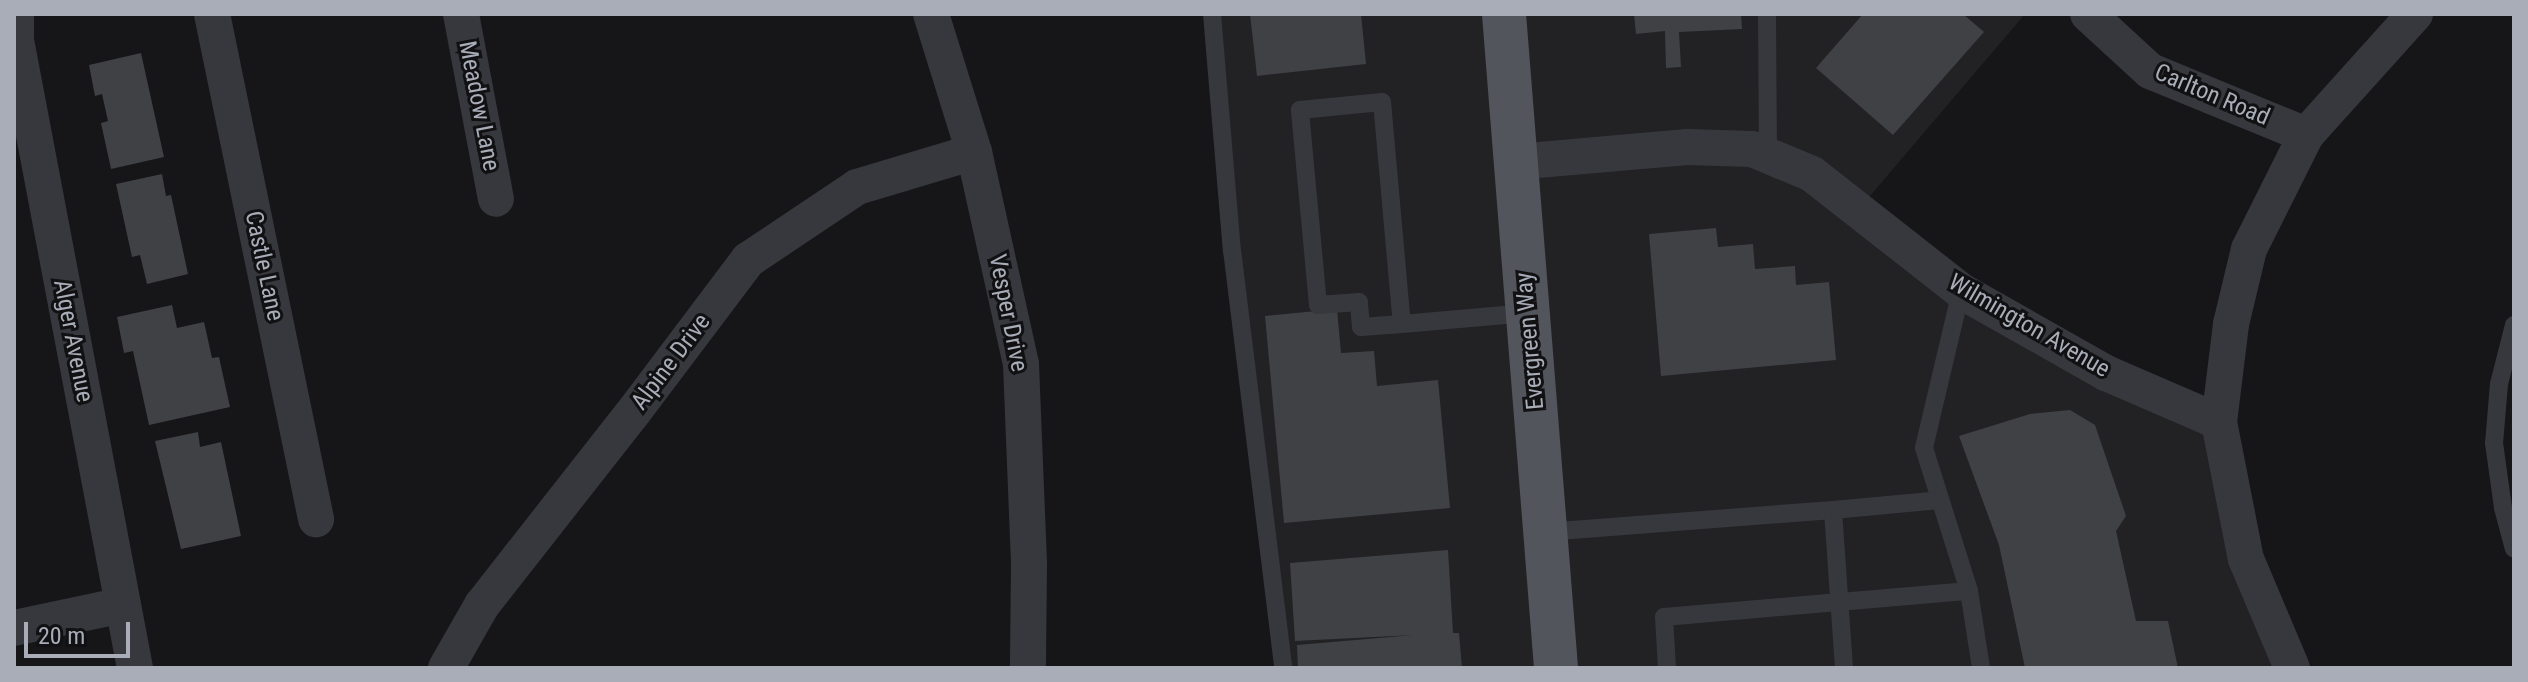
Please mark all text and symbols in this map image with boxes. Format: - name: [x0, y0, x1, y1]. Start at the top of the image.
- street label: Meadow Lane: [452, 39, 506, 173]
- street label: Carlton Road: [2150, 58, 2274, 132]
- street label: Castle Lane: [238, 209, 290, 323]
- street label: Vesper Drive: [983, 252, 1033, 374]
- street label: Wilmington Avenue: [1943, 268, 2115, 384]
- street label: Evergreen Way: [1510, 271, 1550, 411]
- street label: Alger Avenue: [47, 277, 99, 405]
- street label: Alpine Drive: [626, 308, 716, 416]
- scale bar: [28, 606, 134, 656]
- text: 20 m: [38, 622, 85, 650]

